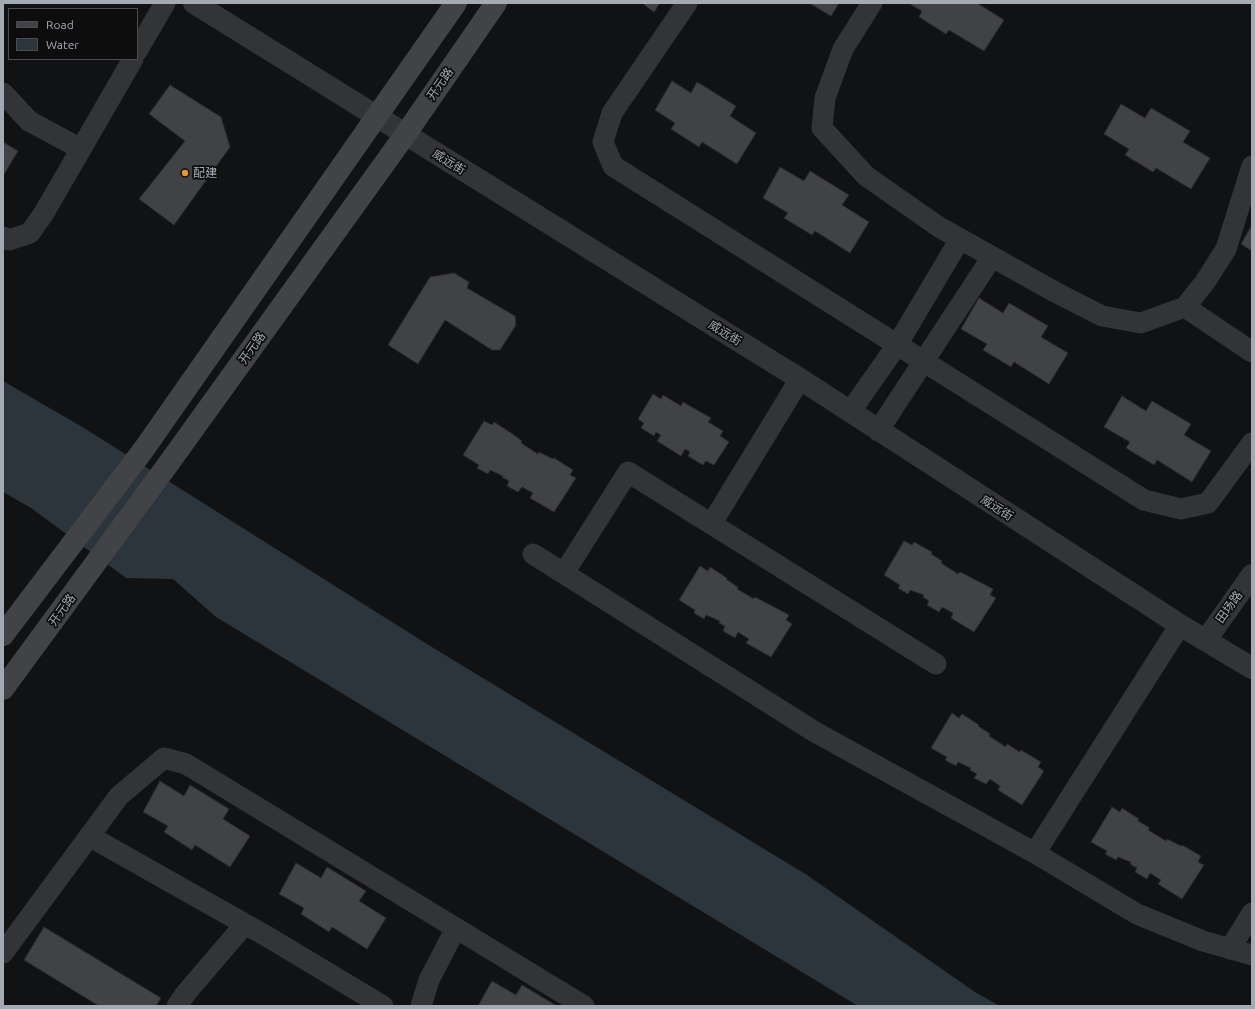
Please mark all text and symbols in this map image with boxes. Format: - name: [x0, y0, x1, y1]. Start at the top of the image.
- legend: [8, 8, 138, 60]
- text: Road: [46, 18, 74, 31]
- text: Water: [46, 38, 79, 51]
- street label: 开元路: [424, 65, 456, 103]
- street label: 威远街: [430, 146, 468, 178]
- place label: 配建: [193, 166, 217, 180]
- marker: 配建: [180, 168, 190, 178]
- street label: 威远街: [706, 317, 744, 349]
- street label: 开元路: [236, 329, 268, 367]
- street label: 威远街: [978, 492, 1016, 524]
- street label: 田场路: [1213, 588, 1245, 626]
- street label: 开元路: [46, 591, 78, 629]

